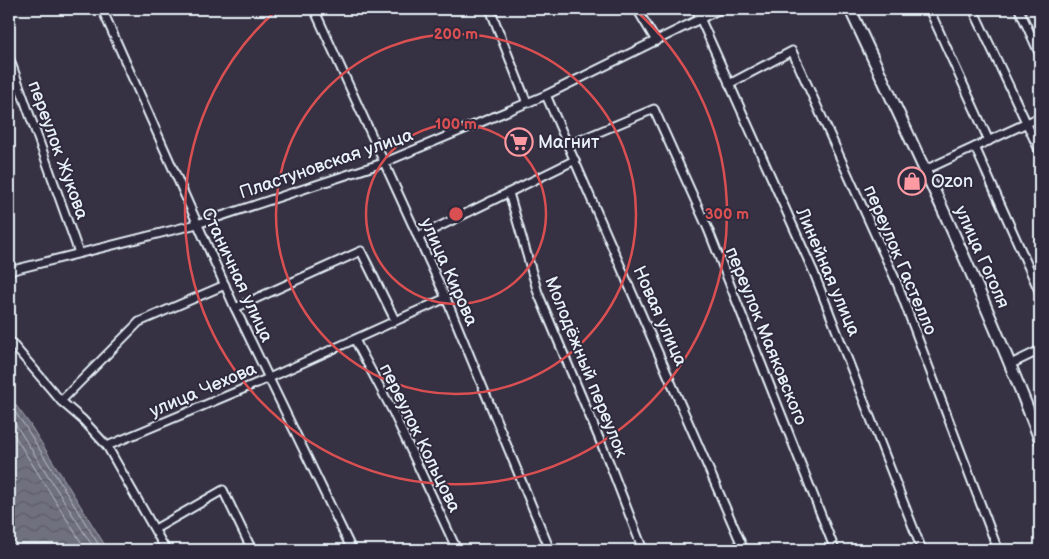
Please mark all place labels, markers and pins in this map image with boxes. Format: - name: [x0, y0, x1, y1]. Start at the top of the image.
- supermarket icon: Магнит: [504, 127, 534, 157]
- place label: Магнит: [538, 132, 600, 153]
- shop icon: Ozon: [897, 166, 927, 196]
- place label: Ozon: [931, 171, 973, 192]
- centre of rings: [447, 205, 465, 223]

